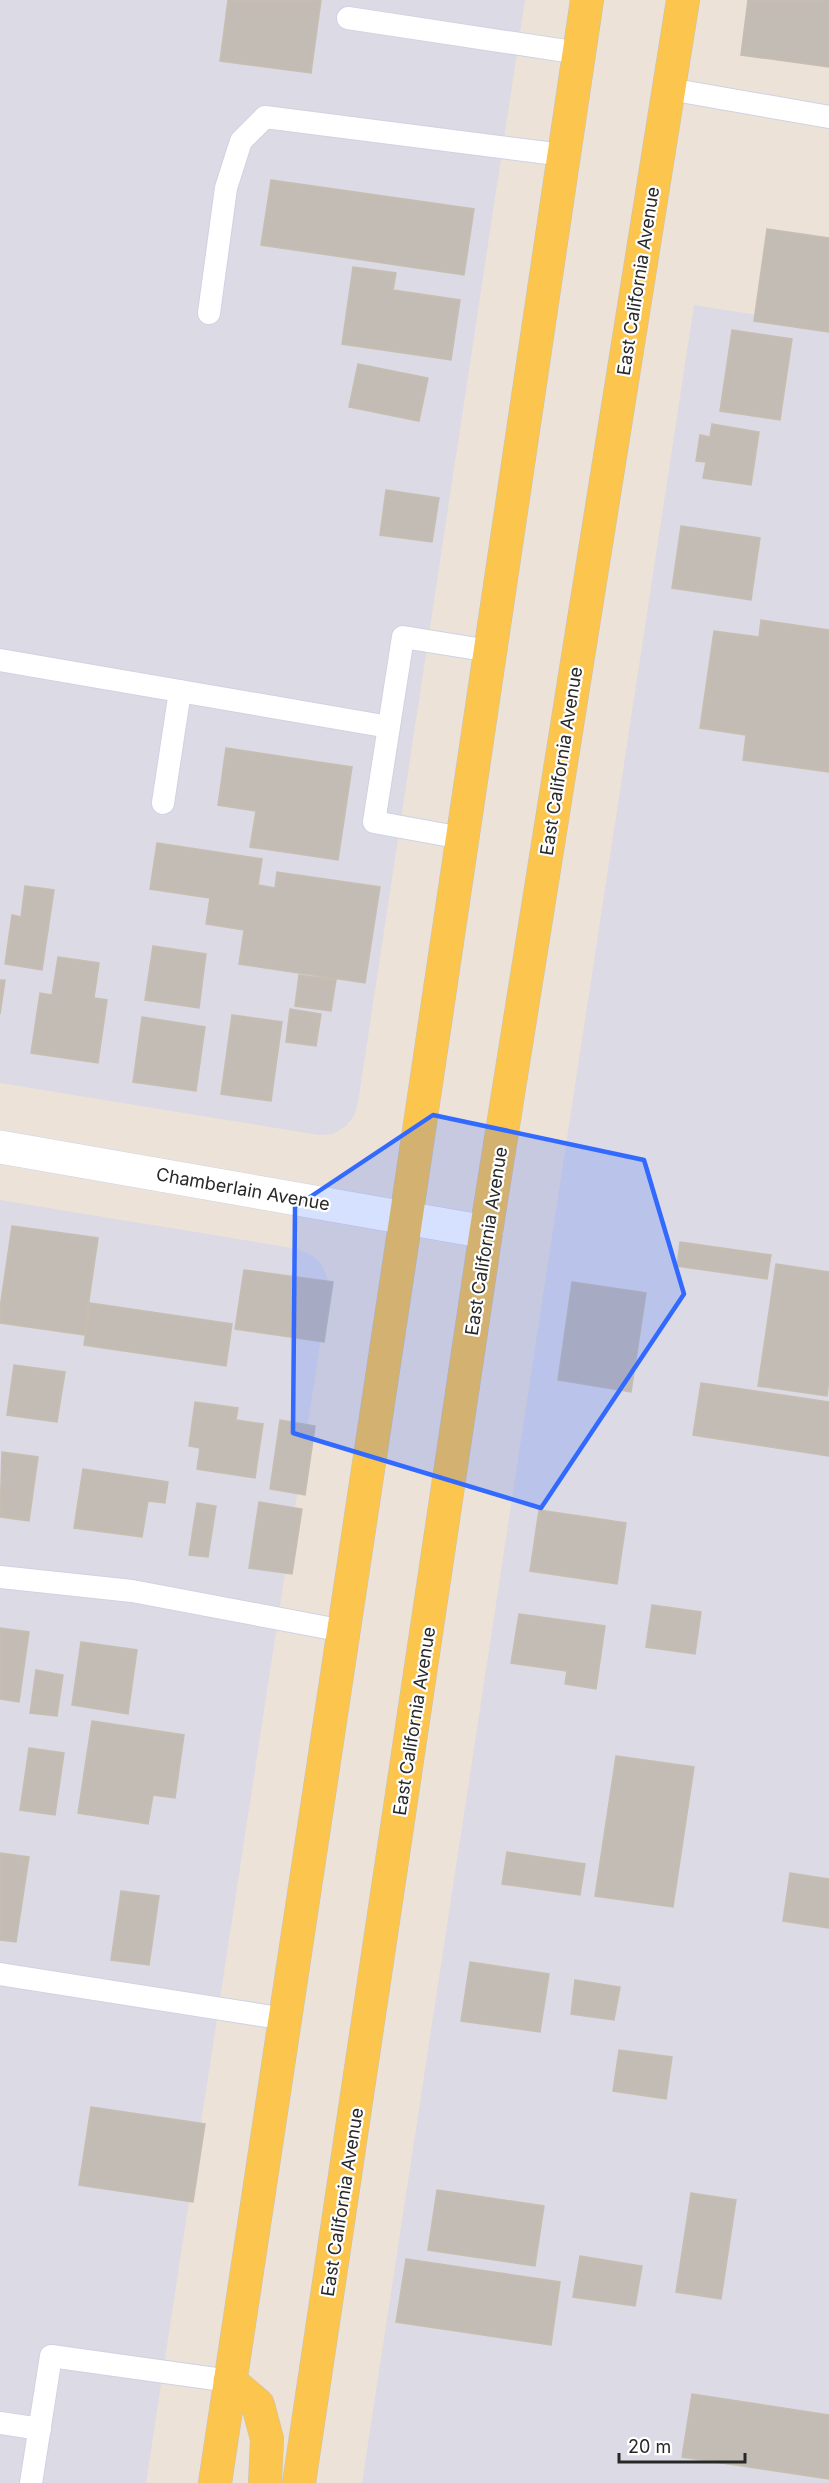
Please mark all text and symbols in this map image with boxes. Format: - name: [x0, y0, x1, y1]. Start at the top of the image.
- street label: East California Avenue: [613, 185, 663, 377]
- street label: East California Avenue: [536, 665, 586, 857]
- street label: East California Avenue: [461, 1145, 511, 1337]
- street label: Chamberlain Avenue: [155, 1163, 331, 1215]
- street label: East California Avenue: [389, 1625, 439, 1817]
- street label: East California Avenue: [317, 2106, 367, 2298]
- scale bar: [619, 2426, 745, 2464]
- text: 20 m: [628, 2436, 671, 2457]

